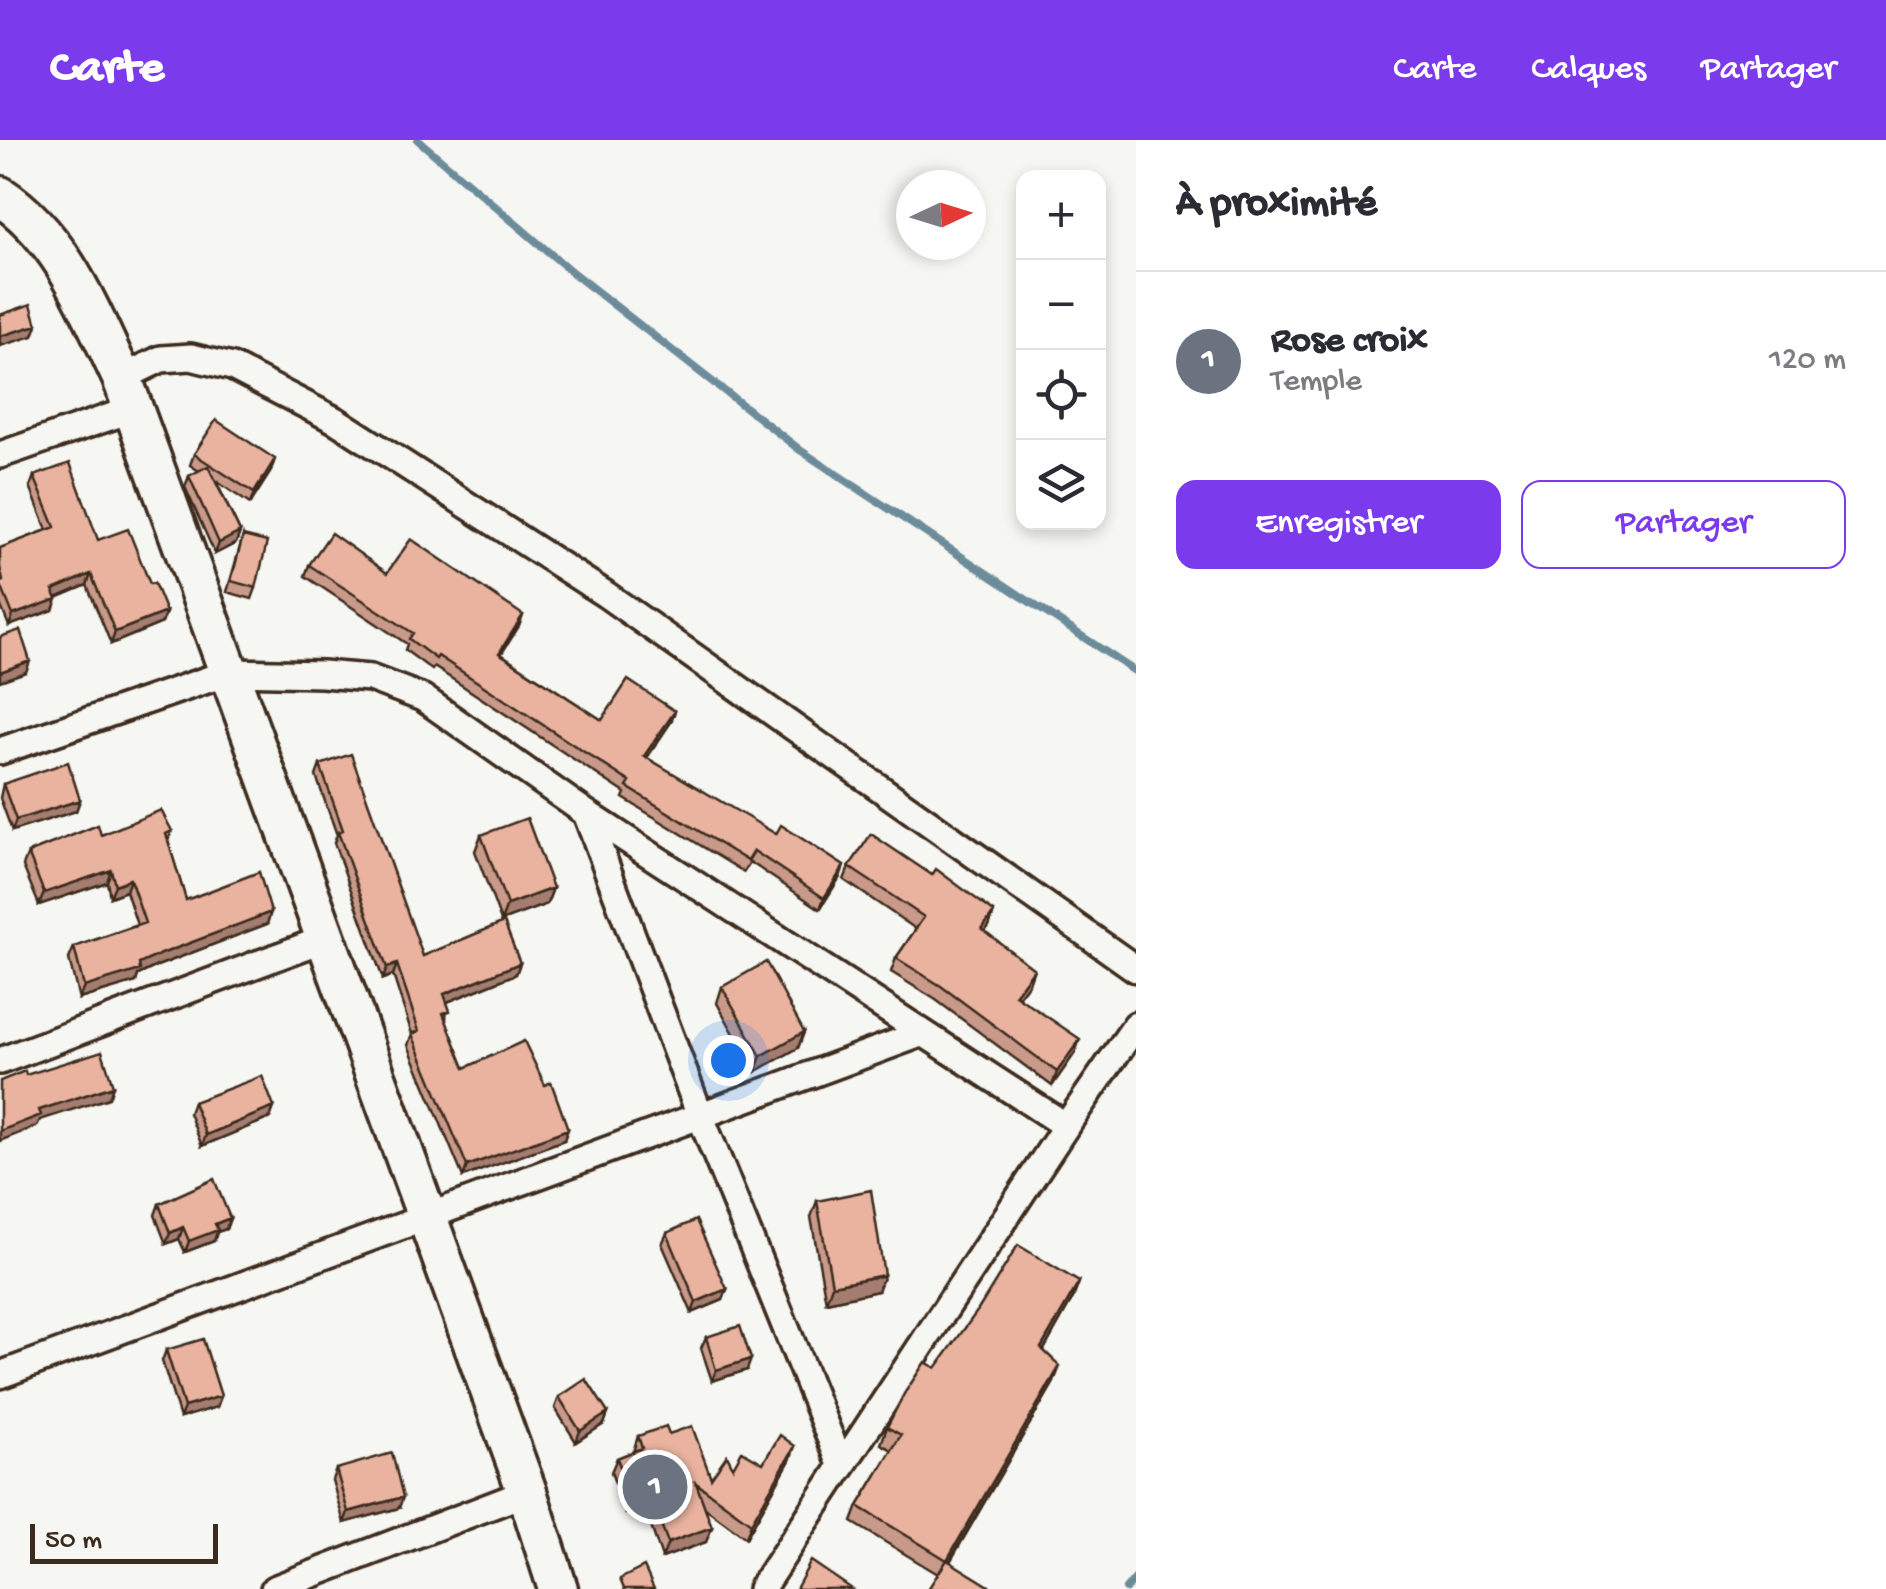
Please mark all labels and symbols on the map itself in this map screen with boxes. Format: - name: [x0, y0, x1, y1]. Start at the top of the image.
- north arrow: [896, 170, 986, 260]
- your location: [703, 1035, 754, 1086]
- pin: 1: [622, 1450, 688, 1524]
- scale bar: [30, 1519, 218, 1564]

